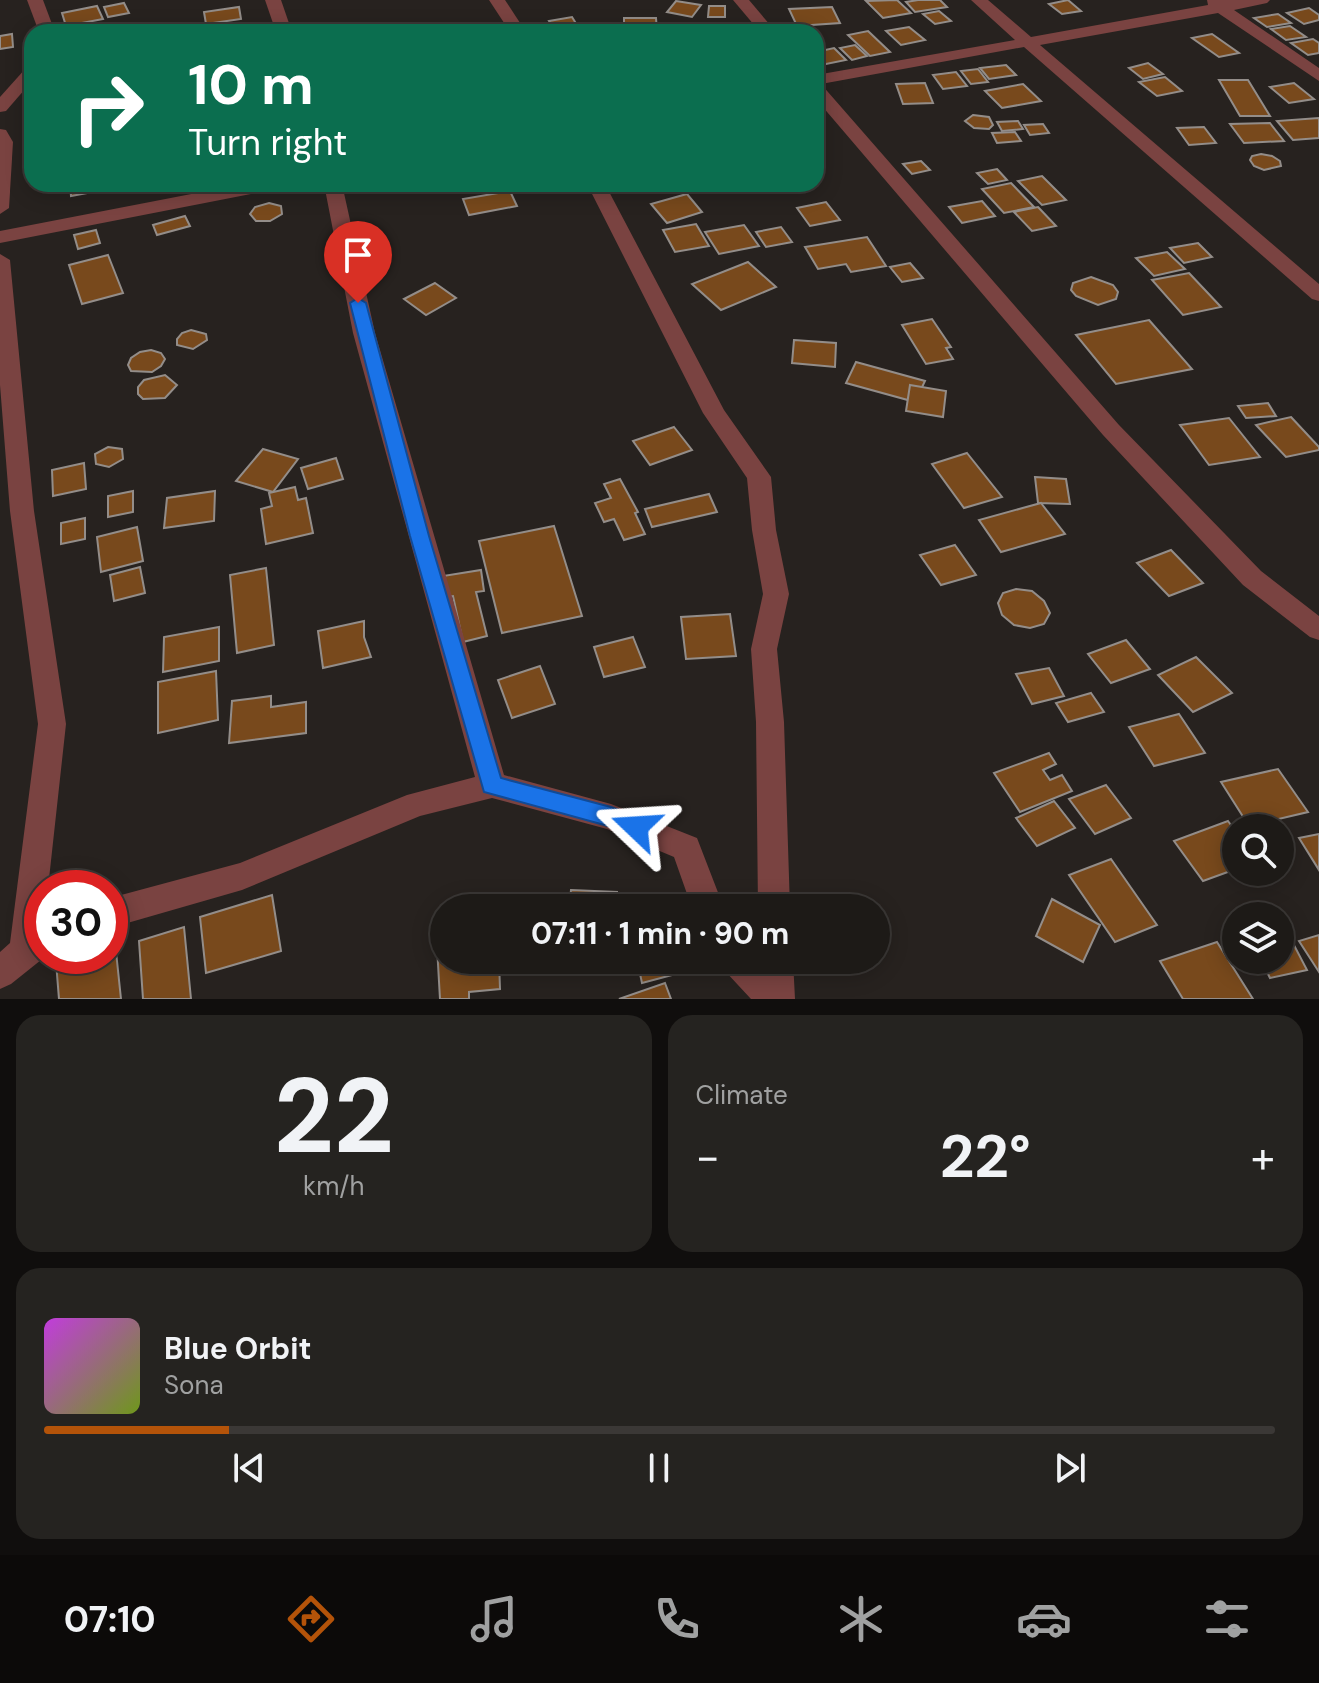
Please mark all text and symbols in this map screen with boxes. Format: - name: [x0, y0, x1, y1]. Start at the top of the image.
- text: 10 m: [188, 48, 314, 121]
- icon: right: [56, 56, 160, 160]
- text: Turn right: [188, 119, 347, 166]
- pin: [324, 221, 392, 303]
- icon: arrive: [336, 233, 380, 277]
- position arrow: [594, 785, 678, 869]
- map controls: [1222, 814, 1294, 974]
- button: search: [1222, 814, 1294, 886]
- speed limit sign: 30: [24, 870, 128, 974]
- button: layers: [1222, 902, 1294, 974]
- text: 07:11 · 1 min · 90 m: [531, 914, 789, 953]
- text: 22: [274, 1049, 394, 1184]
- text: Climate: [696, 1078, 788, 1112]
- text: 22°: [940, 1117, 1031, 1196]
- text: −: [696, 1128, 720, 1186]
- text: +: [1251, 1128, 1275, 1186]
- text: km/h: [303, 1169, 364, 1203]
- text: Blue Orbit: [164, 1329, 311, 1368]
- text: Sona: [164, 1368, 224, 1402]
- icon: previous: [227, 1446, 271, 1490]
- icon: pause: [637, 1446, 681, 1490]
- icon: next: [1048, 1446, 1092, 1490]
- icon: directions: [283, 1591, 339, 1647]
- icon: music: [466, 1591, 522, 1647]
- icon: phone: [649, 1591, 705, 1647]
- icon: climate: [833, 1591, 889, 1647]
- icon: car: [1016, 1591, 1072, 1647]
- icon: filters: [1199, 1591, 1255, 1647]
- text: 07:10: [64, 1596, 156, 1643]

